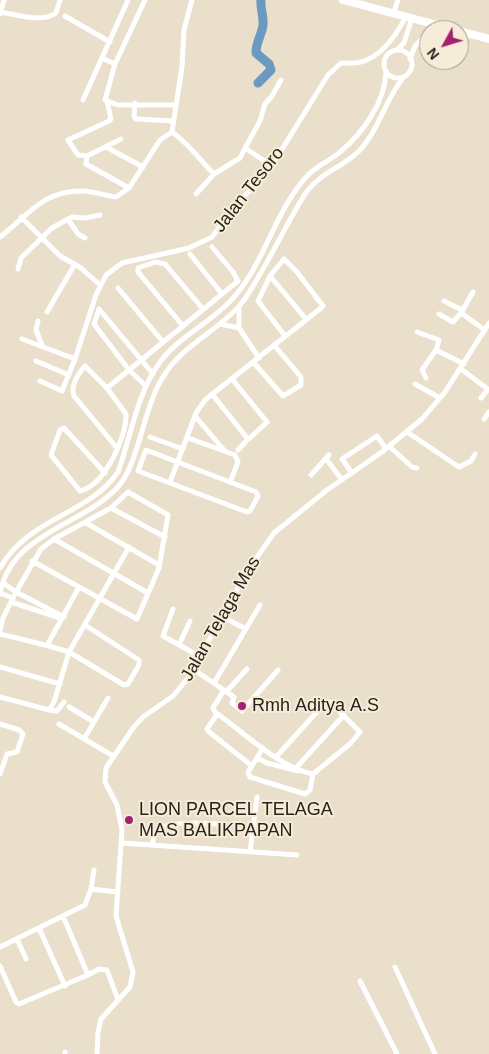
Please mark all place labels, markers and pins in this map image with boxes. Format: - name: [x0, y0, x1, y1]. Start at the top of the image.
- place label: Rmh Aditya A.S: [252, 695, 379, 717]
- marker: Rmh Aditya A.S: [236, 700, 248, 712]
- place label: LION PARCEL TELAGA MAS BALIKPAPAN: [139, 799, 333, 842]
- marker: LION PARCEL TELAGA MAS BALIKPAPAN: [123, 814, 135, 826]

